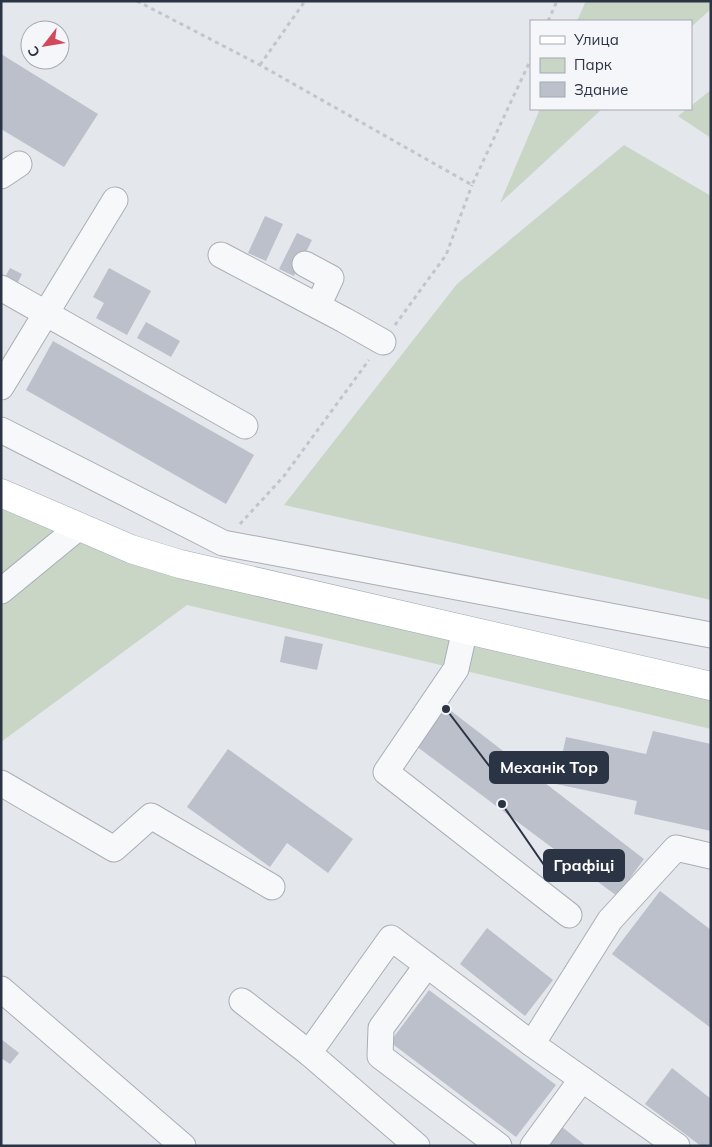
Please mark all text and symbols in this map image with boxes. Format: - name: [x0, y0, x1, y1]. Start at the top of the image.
- north arrow: [20, 20, 70, 70]
- legend: [530, 20, 692, 110]
- text: Улица: [573, 30, 619, 49]
- text: С: [24, 43, 44, 60]
- text: Парк: [574, 55, 613, 74]
- text: Здание: [574, 80, 628, 99]
- callout: Механік Тор: [490, 752, 608, 783]
- text: Механік Тор: [500, 757, 598, 777]
- callout: Графіці: [544, 850, 624, 881]
- text: Графіці: [554, 855, 614, 875]

